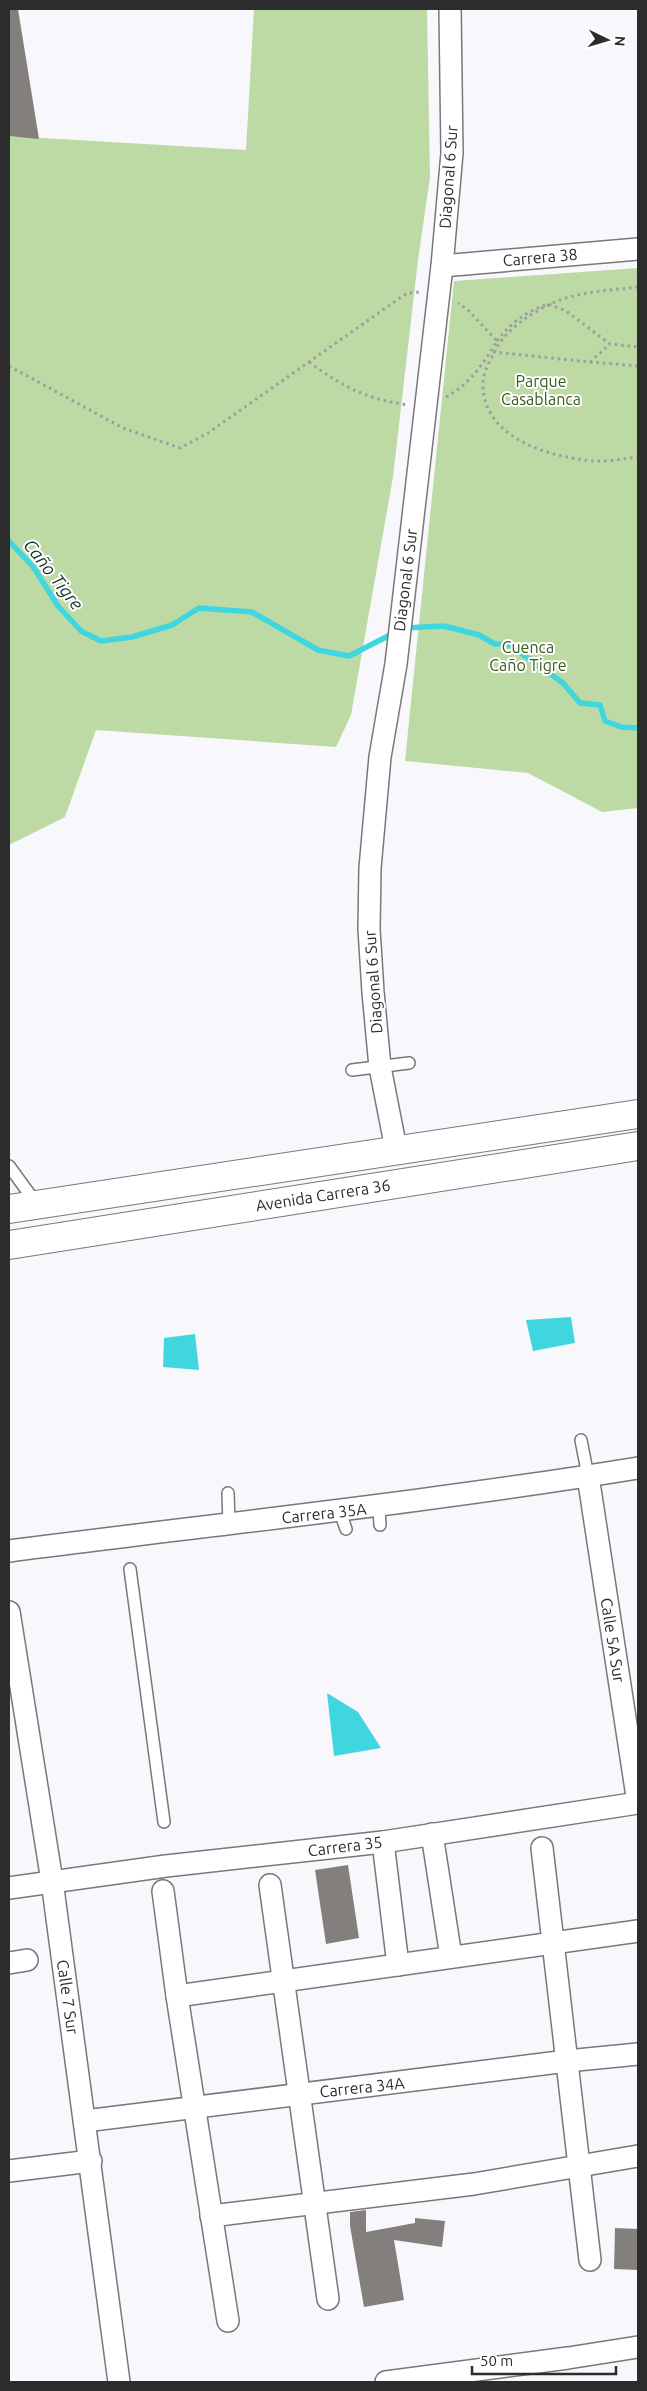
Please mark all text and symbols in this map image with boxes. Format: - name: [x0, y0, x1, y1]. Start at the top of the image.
- north arrow: [582, 15, 632, 65]
- text: N: [612, 35, 628, 47]
- street label: Diagonal 6 Sur: [435, 125, 461, 229]
- street label: Carrera 38: [502, 245, 578, 269]
- park label: Parque Casablanca: [501, 372, 581, 408]
- street label: Diagonal 6 Sur: [390, 528, 420, 632]
- water label: Caño Tigre: [20, 535, 88, 613]
- park label: Cuenca Caño Tigre: [489, 638, 567, 674]
- street label: Diagonal 6 Sur: [360, 930, 386, 1034]
- street label: Avenida Carrera 36: [254, 1175, 392, 1215]
- street label: Carrera 35A: [281, 1500, 368, 1526]
- street label: Calle 5A Sur: [597, 1596, 629, 1684]
- street label: Carrera 35: [307, 1832, 383, 1860]
- street label: Calle 7 Sur: [54, 1959, 82, 2035]
- street label: Carrera 34A: [319, 2074, 406, 2100]
- scale bar: [472, 2344, 616, 2376]
- text: 50 m: [480, 2352, 513, 2369]

